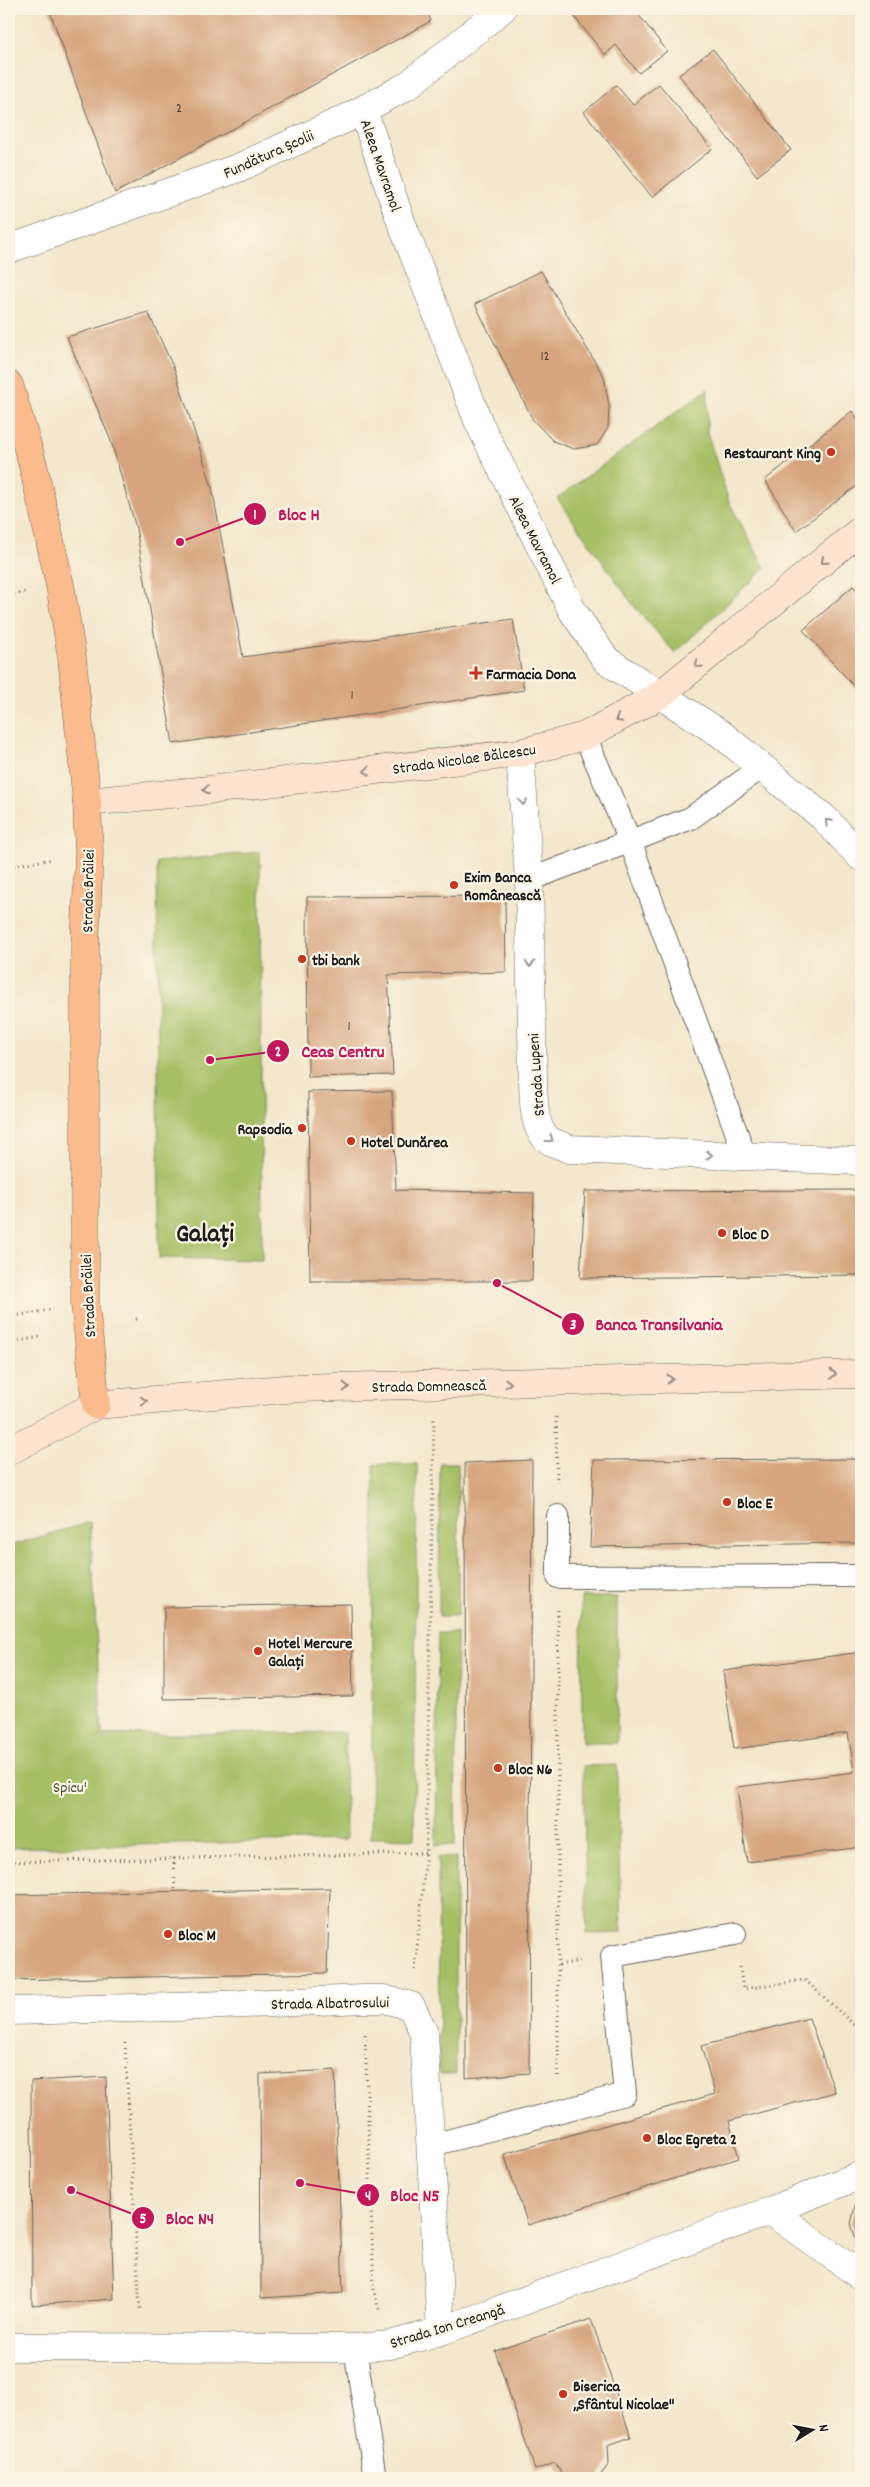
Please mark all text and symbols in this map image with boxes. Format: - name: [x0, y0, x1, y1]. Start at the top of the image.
- house number: 2: [176, 99, 182, 119]
- street label: Aleea Mavramol: [353, 116, 406, 215]
- street label: Fundătura Școlii: [220, 125, 318, 185]
- house number: 12: [540, 347, 550, 367]
- place label: Restaurant King: [724, 443, 821, 466]
- marker: Restaurant King: [825, 446, 837, 458]
- street label: Aleea Mavramol: [502, 492, 566, 589]
- callout: Bloc H: [243, 497, 329, 530]
- text: Bloc H: [278, 504, 320, 529]
- text: 1: [253, 505, 257, 527]
- one-way arrow: [820, 555, 829, 564]
- one-way arrow: [695, 659, 704, 668]
- place label: Farmacia Dona: [486, 664, 577, 687]
- marker: Farmacia Dona: [470, 667, 482, 679]
- house number: 1: [350, 686, 354, 706]
- one-way arrow: [614, 713, 623, 723]
- street label: Strada Nicolae Bălcescu: [391, 739, 538, 782]
- one-way arrow: [363, 765, 371, 776]
- one-way arrow: [202, 784, 210, 795]
- one-way arrow: [518, 798, 529, 806]
- one-way arrow: [824, 819, 833, 828]
- street label: Strada Brăilei: [77, 849, 102, 933]
- place label: Exim Banca Românească: [464, 867, 542, 908]
- marker: Exim Banca Românească: [448, 879, 460, 891]
- place label: tbi bank: [312, 950, 360, 973]
- marker: tbi bank: [296, 953, 308, 965]
- one-way arrow: [525, 960, 536, 968]
- house number: 1: [347, 1017, 351, 1037]
- street label: Strada Lupeni: [523, 1032, 552, 1117]
- callout: Ceas Centru: [266, 1035, 394, 1068]
- text: Ceas Centru: [301, 1041, 385, 1066]
- text: 2: [275, 1042, 281, 1064]
- place label: Rapsodia: [238, 1119, 293, 1142]
- marker: Rapsodia: [296, 1122, 308, 1134]
- place label: Hotel Dunărea: [361, 1132, 449, 1155]
- one-way arrow: [544, 1133, 554, 1142]
- marker: Hotel Dunărea: [345, 1135, 357, 1147]
- one-way arrow: [706, 1150, 714, 1160]
- district label: Galați: [176, 1217, 234, 1254]
- place label: Bloc D: [732, 1224, 770, 1247]
- marker: Bloc D: [716, 1227, 728, 1239]
- street label: Strada Brăilei: [76, 1254, 103, 1338]
- callout: Banca Transilvania: [561, 1307, 733, 1340]
- text: Banca Transilvania: [596, 1314, 723, 1339]
- text: 3: [570, 1315, 577, 1337]
- one-way arrow: [829, 1369, 837, 1380]
- one-way arrow: [667, 1373, 675, 1384]
- street label: Strada Domnească: [372, 1375, 487, 1400]
- one-way arrow: [504, 1377, 512, 1388]
- one-way arrow: [342, 1382, 350, 1392]
- one-way arrow: [141, 1396, 149, 1407]
- place label: Bloc E: [737, 1493, 774, 1516]
- marker: Bloc E: [721, 1496, 733, 1508]
- place label: Hotel Mercure Galați: [268, 1633, 352, 1674]
- marker: Hotel Mercure Galați: [252, 1645, 264, 1657]
- place label: Bloc N6: [508, 1759, 553, 1782]
- marker: Bloc N6: [492, 1762, 504, 1774]
- park label: Spicu': [53, 1777, 87, 1800]
- place label: Bloc M: [178, 1925, 216, 1948]
- marker: Bloc M: [162, 1928, 174, 1940]
- street label: Strada Albatrosului: [271, 1992, 389, 2017]
- place label: Bloc Egreta 2: [657, 2129, 737, 2152]
- marker: Bloc Egreta 2: [641, 2132, 653, 2144]
- callout: Bloc N5: [355, 2178, 450, 2211]
- text: Bloc N5: [390, 2185, 440, 2210]
- text: 4: [365, 2186, 371, 2208]
- callout: Bloc N4: [131, 2201, 224, 2234]
- text: Bloc N4: [166, 2208, 214, 2233]
- text: 5: [140, 2209, 147, 2231]
- street label: Strada Ion Creangă: [387, 2299, 508, 2356]
- place label: Biserica „Sfântul Nicolae": [573, 2376, 675, 2417]
- marker: Biserica „Sfântul Nicolae": [557, 2388, 569, 2400]
- north arrow: [788, 2404, 838, 2454]
- text: N: [812, 2423, 833, 2433]

